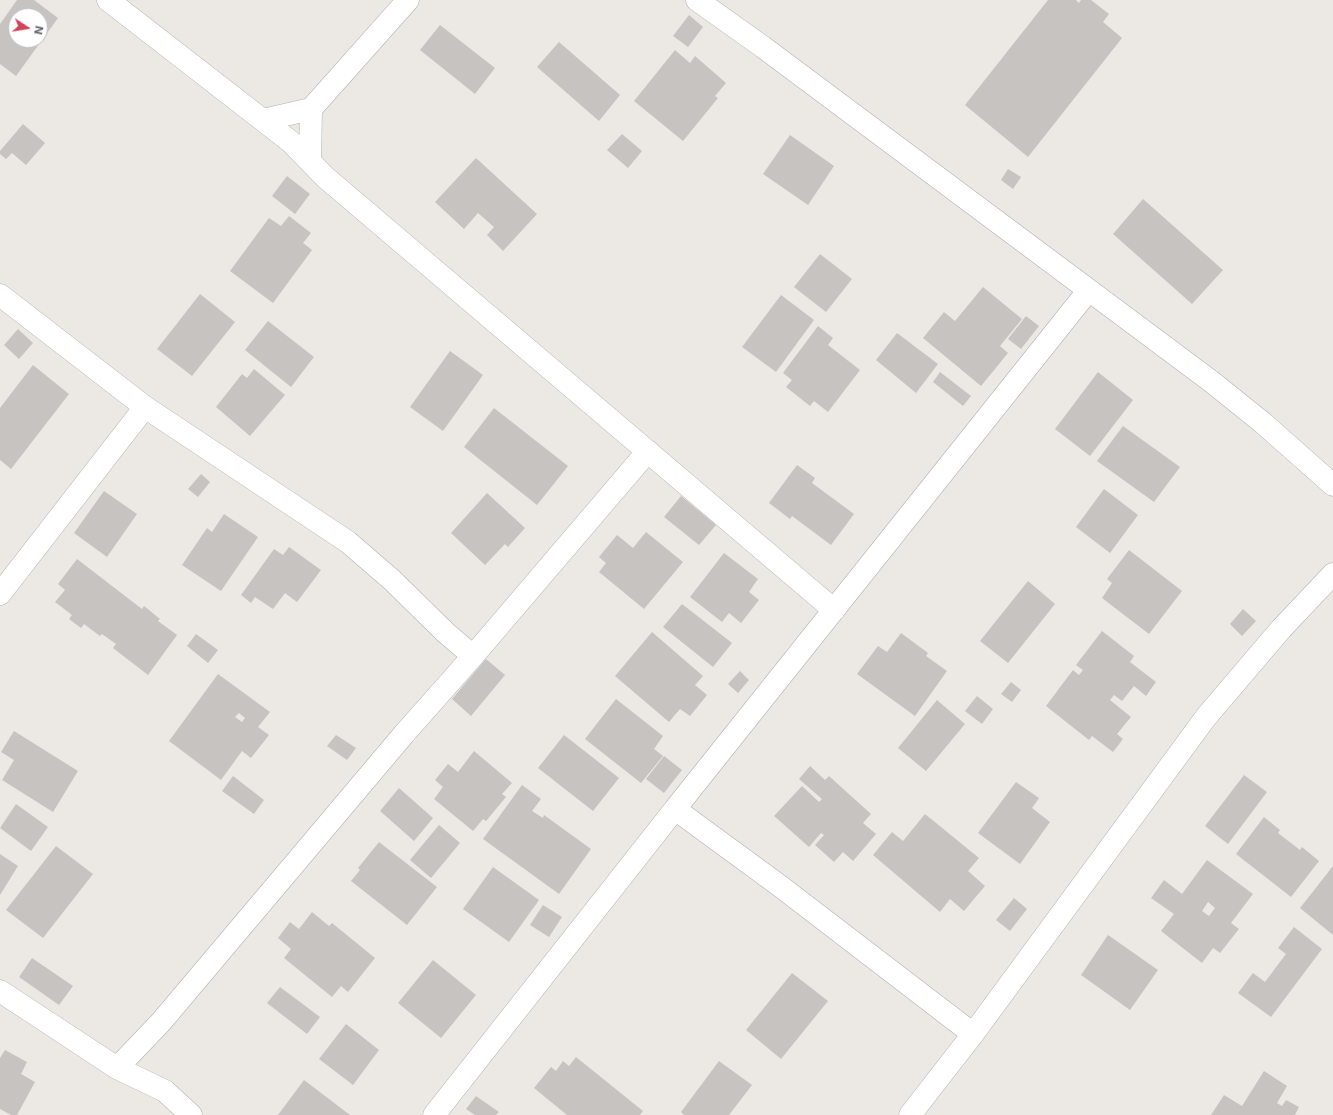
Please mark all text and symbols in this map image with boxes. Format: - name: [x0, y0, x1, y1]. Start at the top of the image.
- north arrow: [8, 8, 48, 48]
- text: N: [31, 25, 46, 36]

